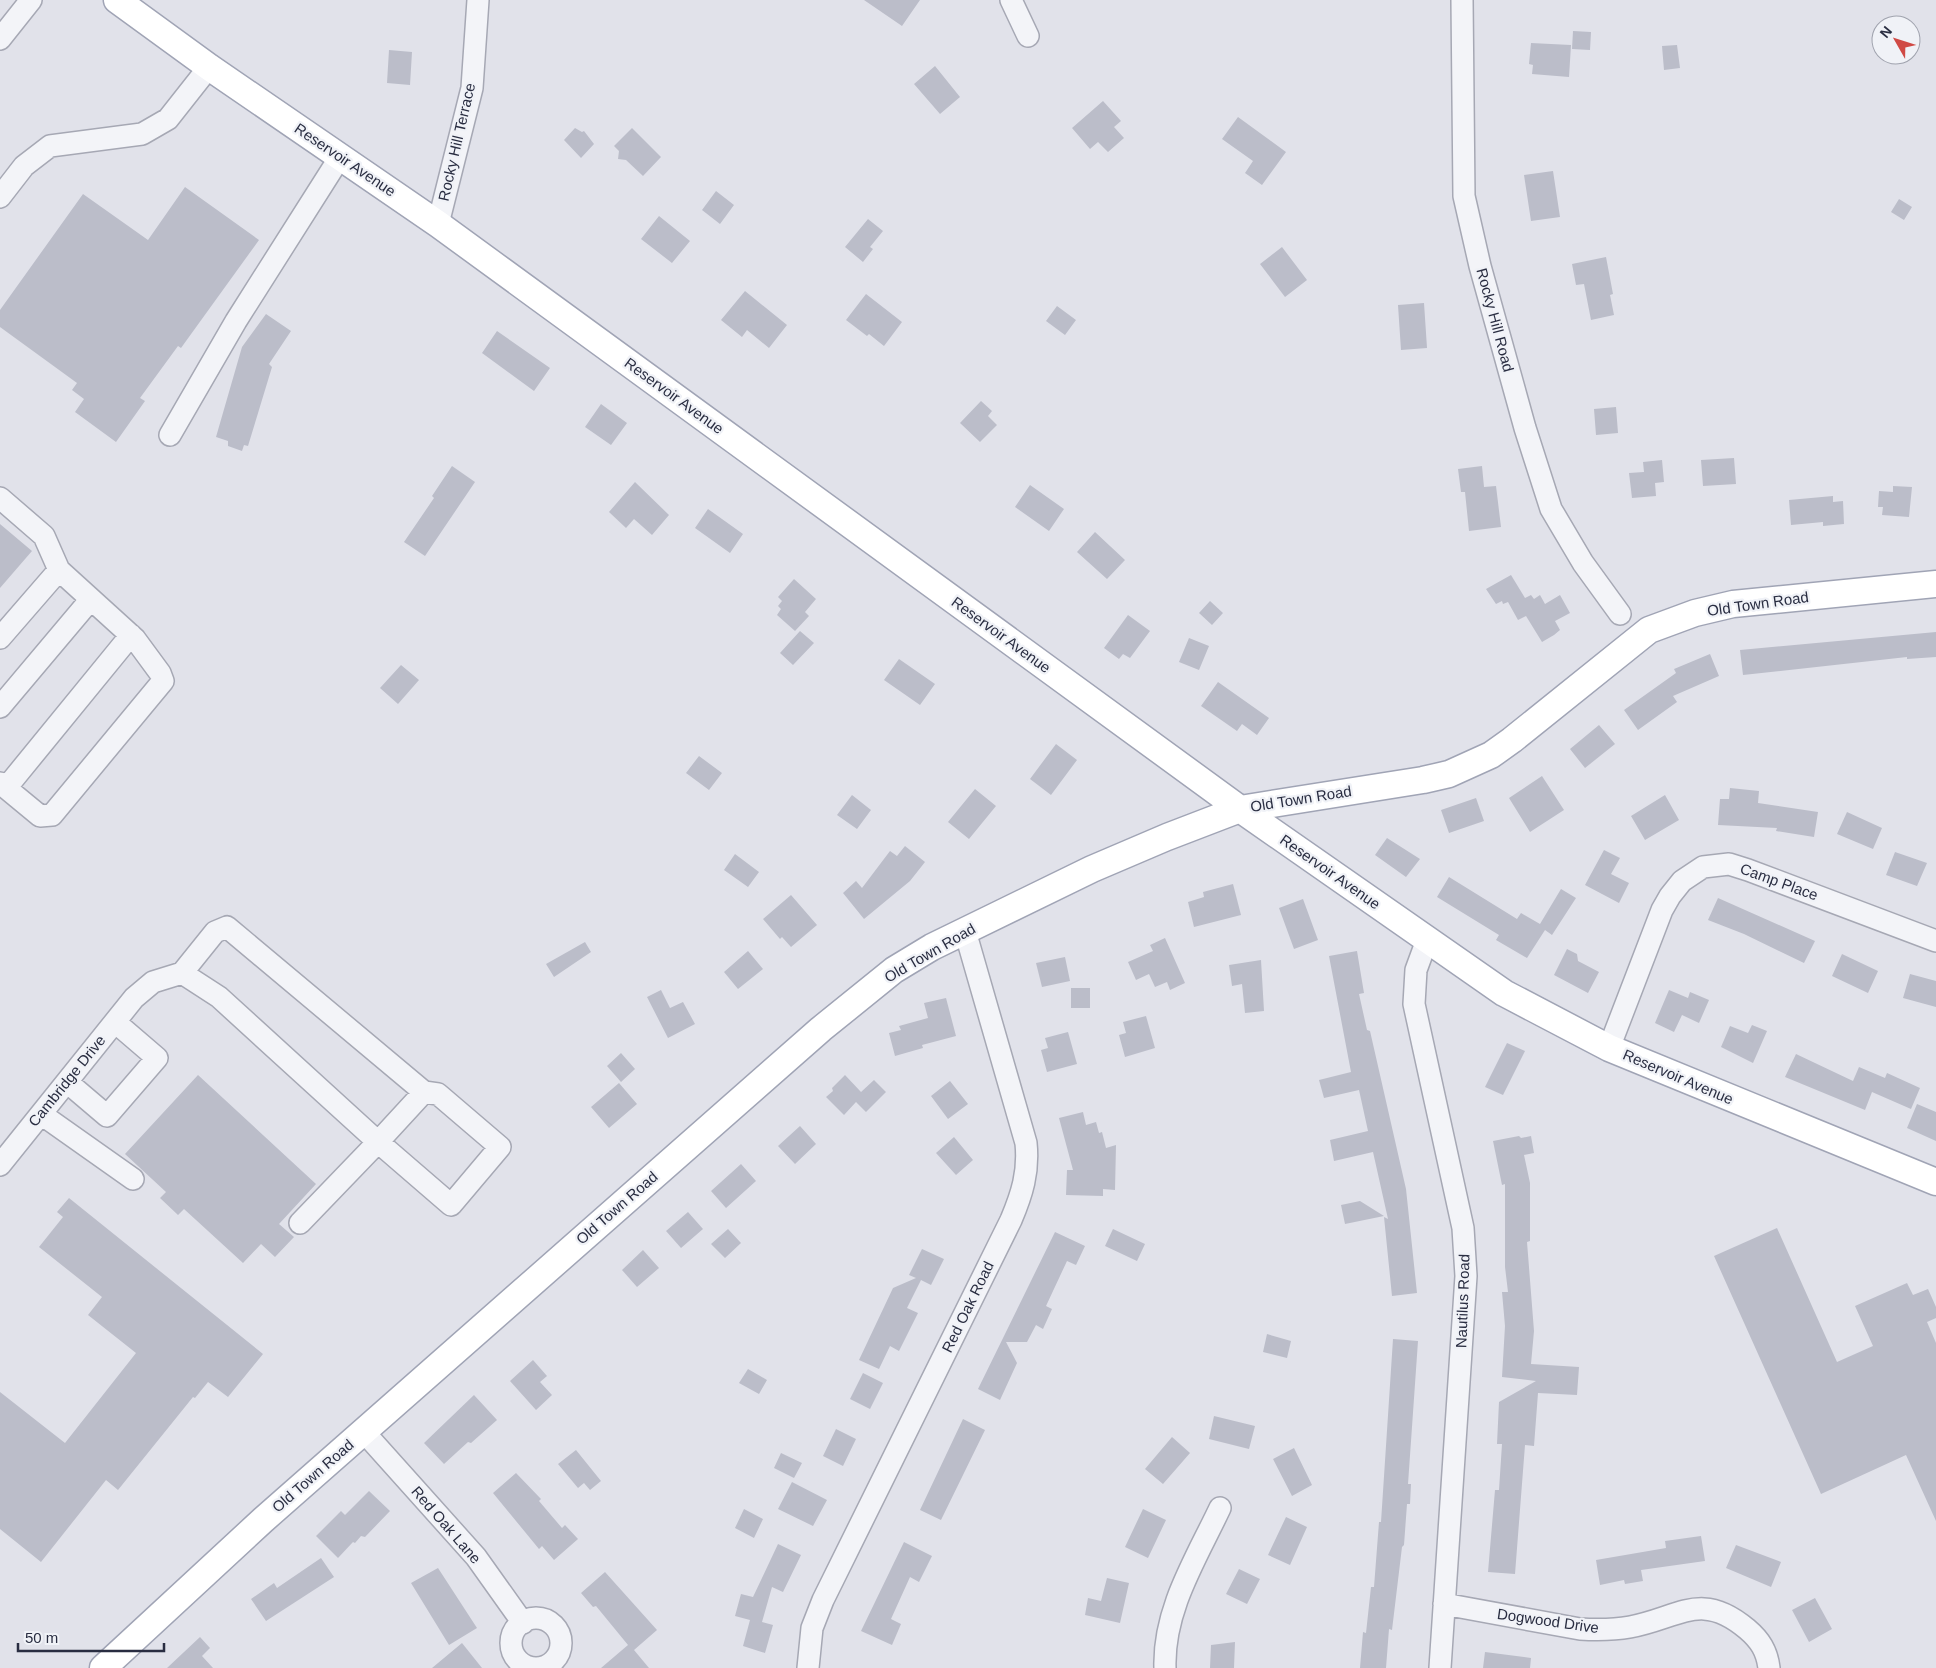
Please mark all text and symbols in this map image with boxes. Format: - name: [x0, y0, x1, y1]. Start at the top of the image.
- north arrow: [1871, 15, 1921, 65]
- text: N: [1876, 23, 1895, 41]
- street label: Rocky Hill Terrace: [435, 81, 478, 203]
- street label: Reservoir Avenue: [292, 120, 399, 200]
- street label: Rocky Hill Road: [1473, 266, 1518, 374]
- street label: Reservoir Avenue: [622, 354, 727, 437]
- street label: Old Town Road: [1706, 588, 1810, 619]
- street label: Reservoir Avenue: [949, 593, 1054, 676]
- street label: Old Town Road: [1249, 782, 1353, 815]
- street label: Reservoir Avenue: [1277, 831, 1384, 912]
- street label: Camp Place: [1738, 860, 1820, 903]
- street label: Old Town Road: [881, 920, 978, 986]
- street label: Cambridge Drive: [25, 1032, 109, 1130]
- street label: Reservoir Avenue: [1621, 1046, 1736, 1107]
- street label: Old Town Road: [572, 1168, 661, 1248]
- street label: Nautilus Road: [1452, 1254, 1473, 1348]
- street label: Red Oak Road: [938, 1258, 997, 1355]
- street label: Old Town Road: [268, 1436, 357, 1516]
- street label: Red Oak Lane: [408, 1483, 485, 1567]
- street label: Dogwood Drive: [1496, 1605, 1600, 1636]
- scale bar: [18, 1620, 164, 1652]
- text: 50 m: [25, 1629, 58, 1646]

